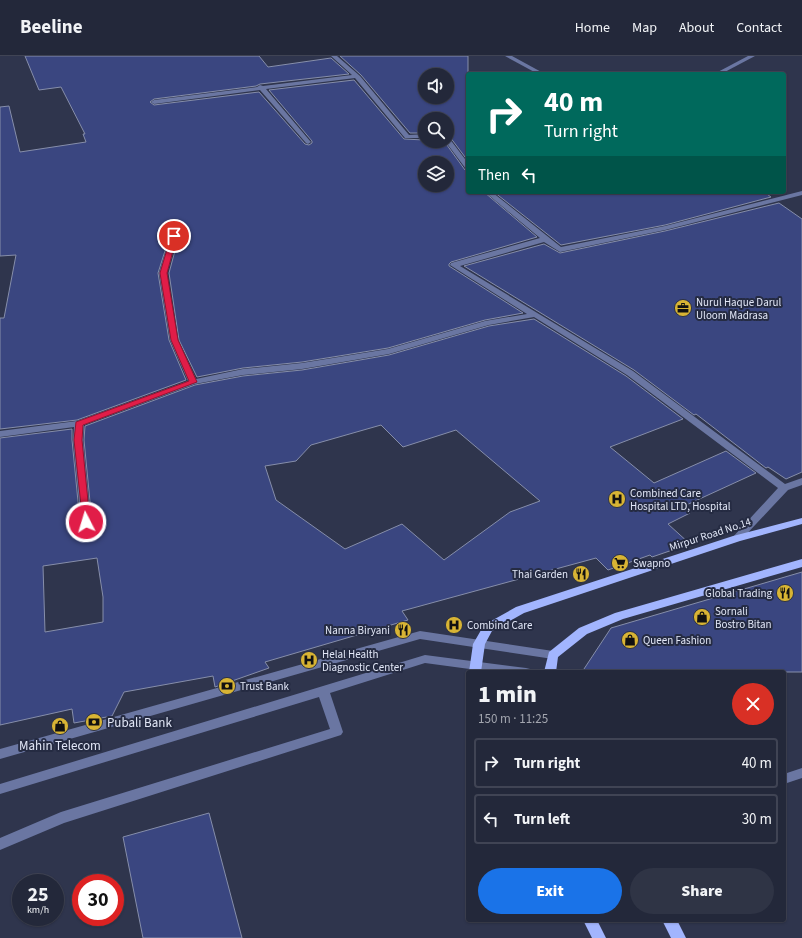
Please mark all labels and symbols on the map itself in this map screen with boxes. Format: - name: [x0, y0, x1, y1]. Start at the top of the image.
- pin: [157, 219, 191, 253]
- place label: Nurul Haque Darul Uloom Madrasa: [696, 295, 781, 323]
- office icon: Nurul Haque Darul Uloom Madrasa: [673, 298, 693, 318]
- place label: Combined Care Hospital LTD, Hospital: [630, 486, 731, 514]
- hospital icon: Combined Care Hospital LTD, Hospital: [607, 489, 627, 509]
- position arrow: [65, 501, 107, 543]
- street label: Mirpur Road No.14: [667, 514, 753, 555]
- supermarket icon: Swapno: [610, 553, 630, 573]
- place label: Swapno: [633, 556, 670, 571]
- restaurant icon: Thai Garden: [571, 564, 591, 584]
- place label: Thai Garden: [512, 567, 568, 582]
- restaurant icon: Global Trading: [775, 583, 795, 603]
- place label: Global Trading: [705, 586, 772, 601]
- place label: Sornali Bostro Bitan: [715, 604, 772, 632]
- shop icon: Sornali Bostro Bitan: [692, 607, 712, 627]
- hospital icon: Combind Care: [444, 615, 464, 635]
- place label: Combind Care: [467, 618, 533, 633]
- restaurant icon: Nanna Biryani: [393, 620, 413, 640]
- place label: Nanna Biryani: [325, 623, 390, 638]
- shop icon: Queen Fashion: [620, 630, 640, 650]
- place label: Queen Fashion: [643, 633, 711, 648]
- place label: Helal Health Diagnostic Center: [322, 647, 403, 675]
- hospital icon: Helal Health Diagnostic Center: [299, 650, 319, 670]
- bank icon: Trust Bank: [217, 676, 237, 696]
- place label: Trust Bank: [240, 679, 290, 694]
- bank icon: Pubali Bank: [84, 712, 104, 732]
- place label: Pubali Bank: [107, 714, 172, 732]
- shop icon: Mahin Telecom: [50, 716, 70, 736]
- place label: Mahin Telecom: [19, 737, 101, 755]
- speed limit sign: 30: [72, 874, 124, 926]

